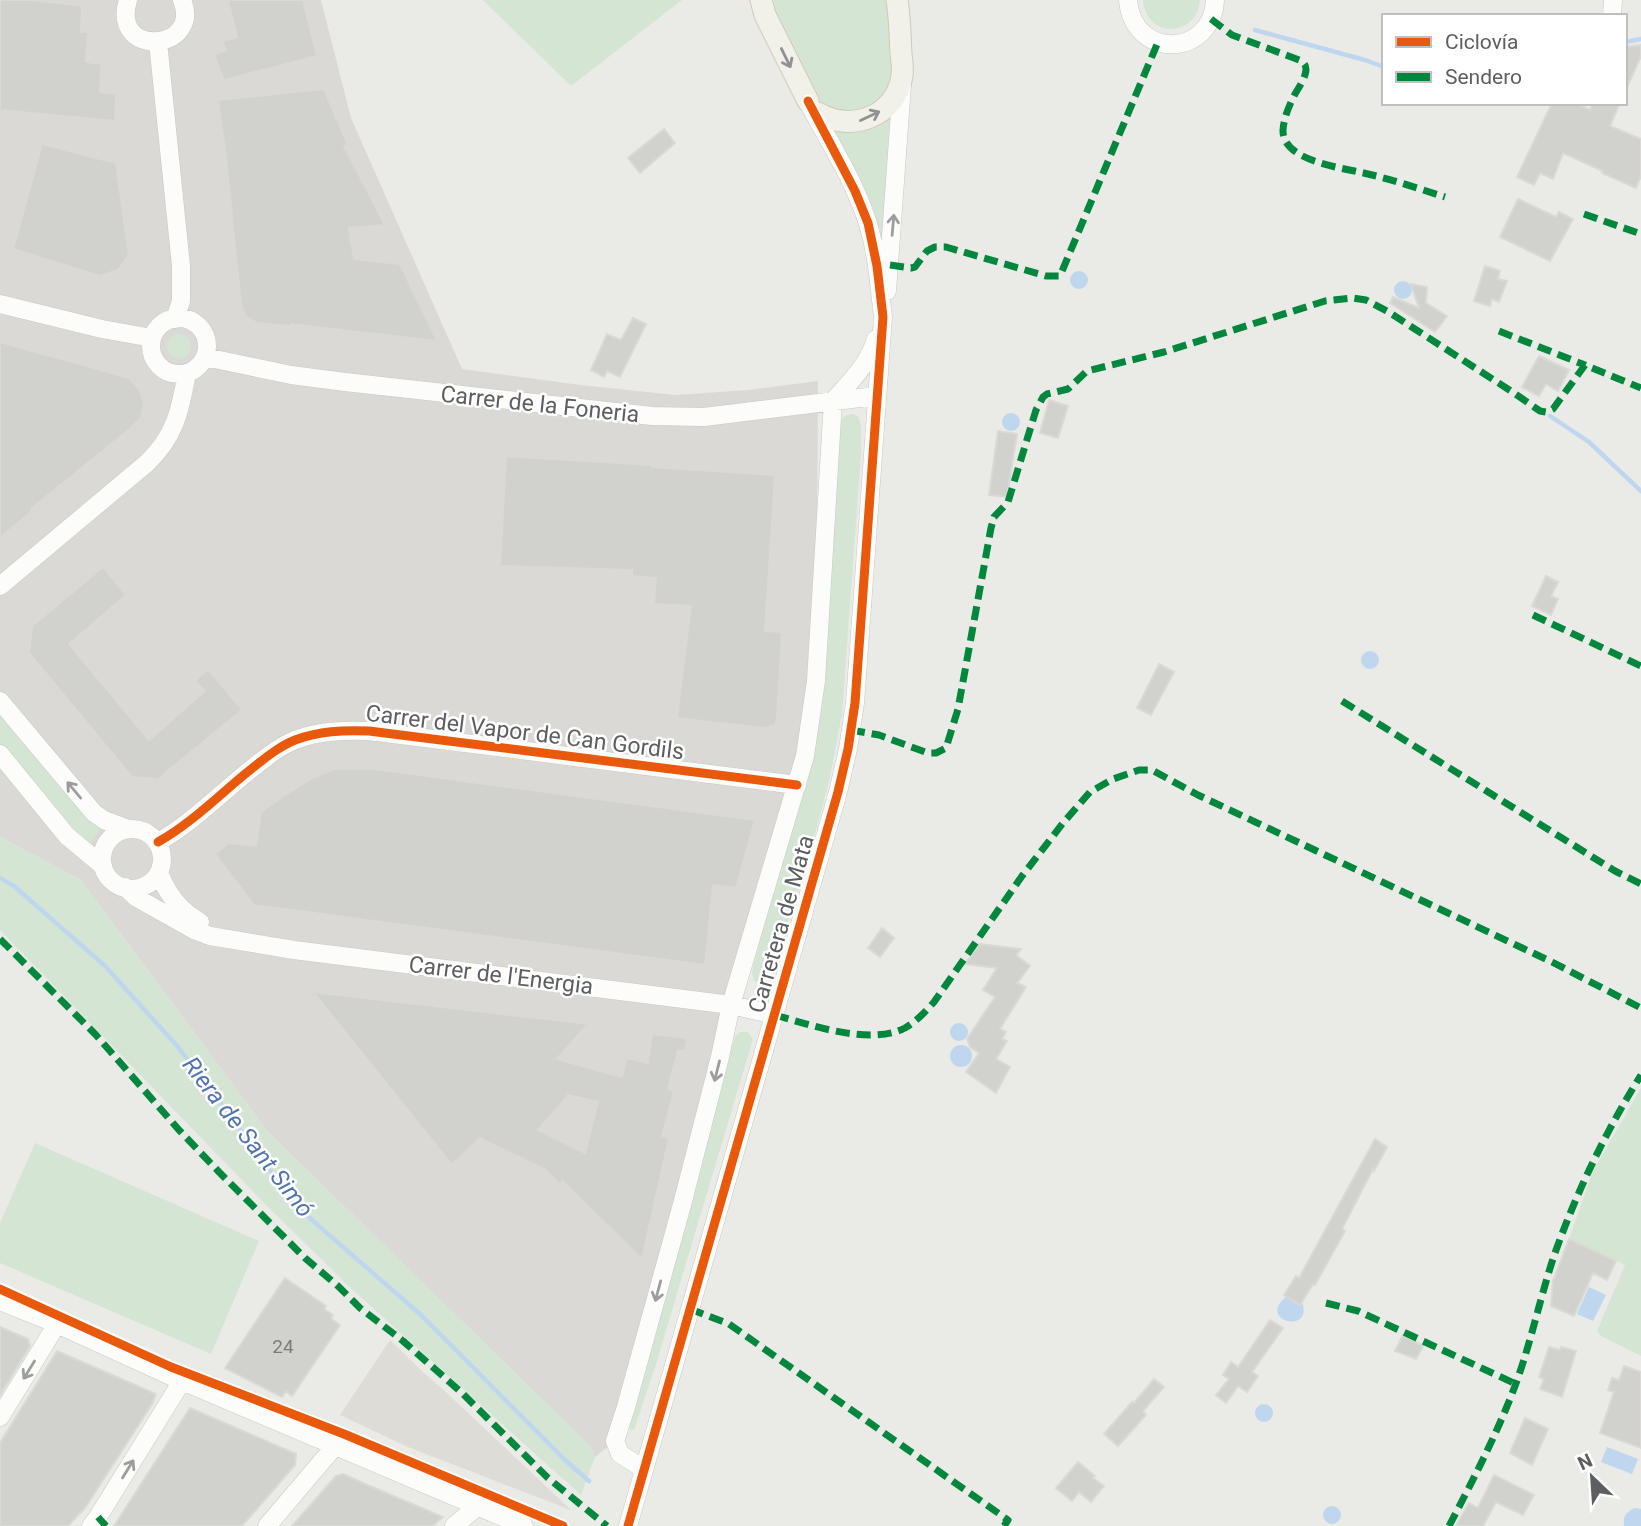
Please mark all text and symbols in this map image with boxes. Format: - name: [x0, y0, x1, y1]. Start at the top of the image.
- legend: [1382, 14, 1627, 105]
- text: Ciclovía: [1445, 30, 1519, 54]
- one-way arrow: [780, 47, 794, 68]
- text: Sendero: [1445, 65, 1522, 89]
- one-way arrow: [859, 109, 880, 122]
- one-way arrow: [887, 214, 900, 236]
- street label: Carrer de la Foneria: [439, 381, 641, 428]
- street label: Carrer del Vapor de Can Gordils: [364, 700, 686, 765]
- one-way arrow: [66, 781, 82, 799]
- street label: Carretera de Mata: [743, 832, 820, 1016]
- street label: Carrer de l'Energia: [407, 951, 595, 1000]
- water label: Riera de Sant Simó: [177, 1051, 319, 1223]
- one-way arrow: [710, 1060, 723, 1082]
- one-way arrow: [651, 1279, 664, 1302]
- house number: 24: [272, 1335, 294, 1358]
- one-way arrow: [21, 1360, 35, 1380]
- north arrow: [1557, 1442, 1627, 1512]
- text: N: [1574, 1449, 1596, 1475]
- one-way arrow: [121, 1459, 135, 1479]

